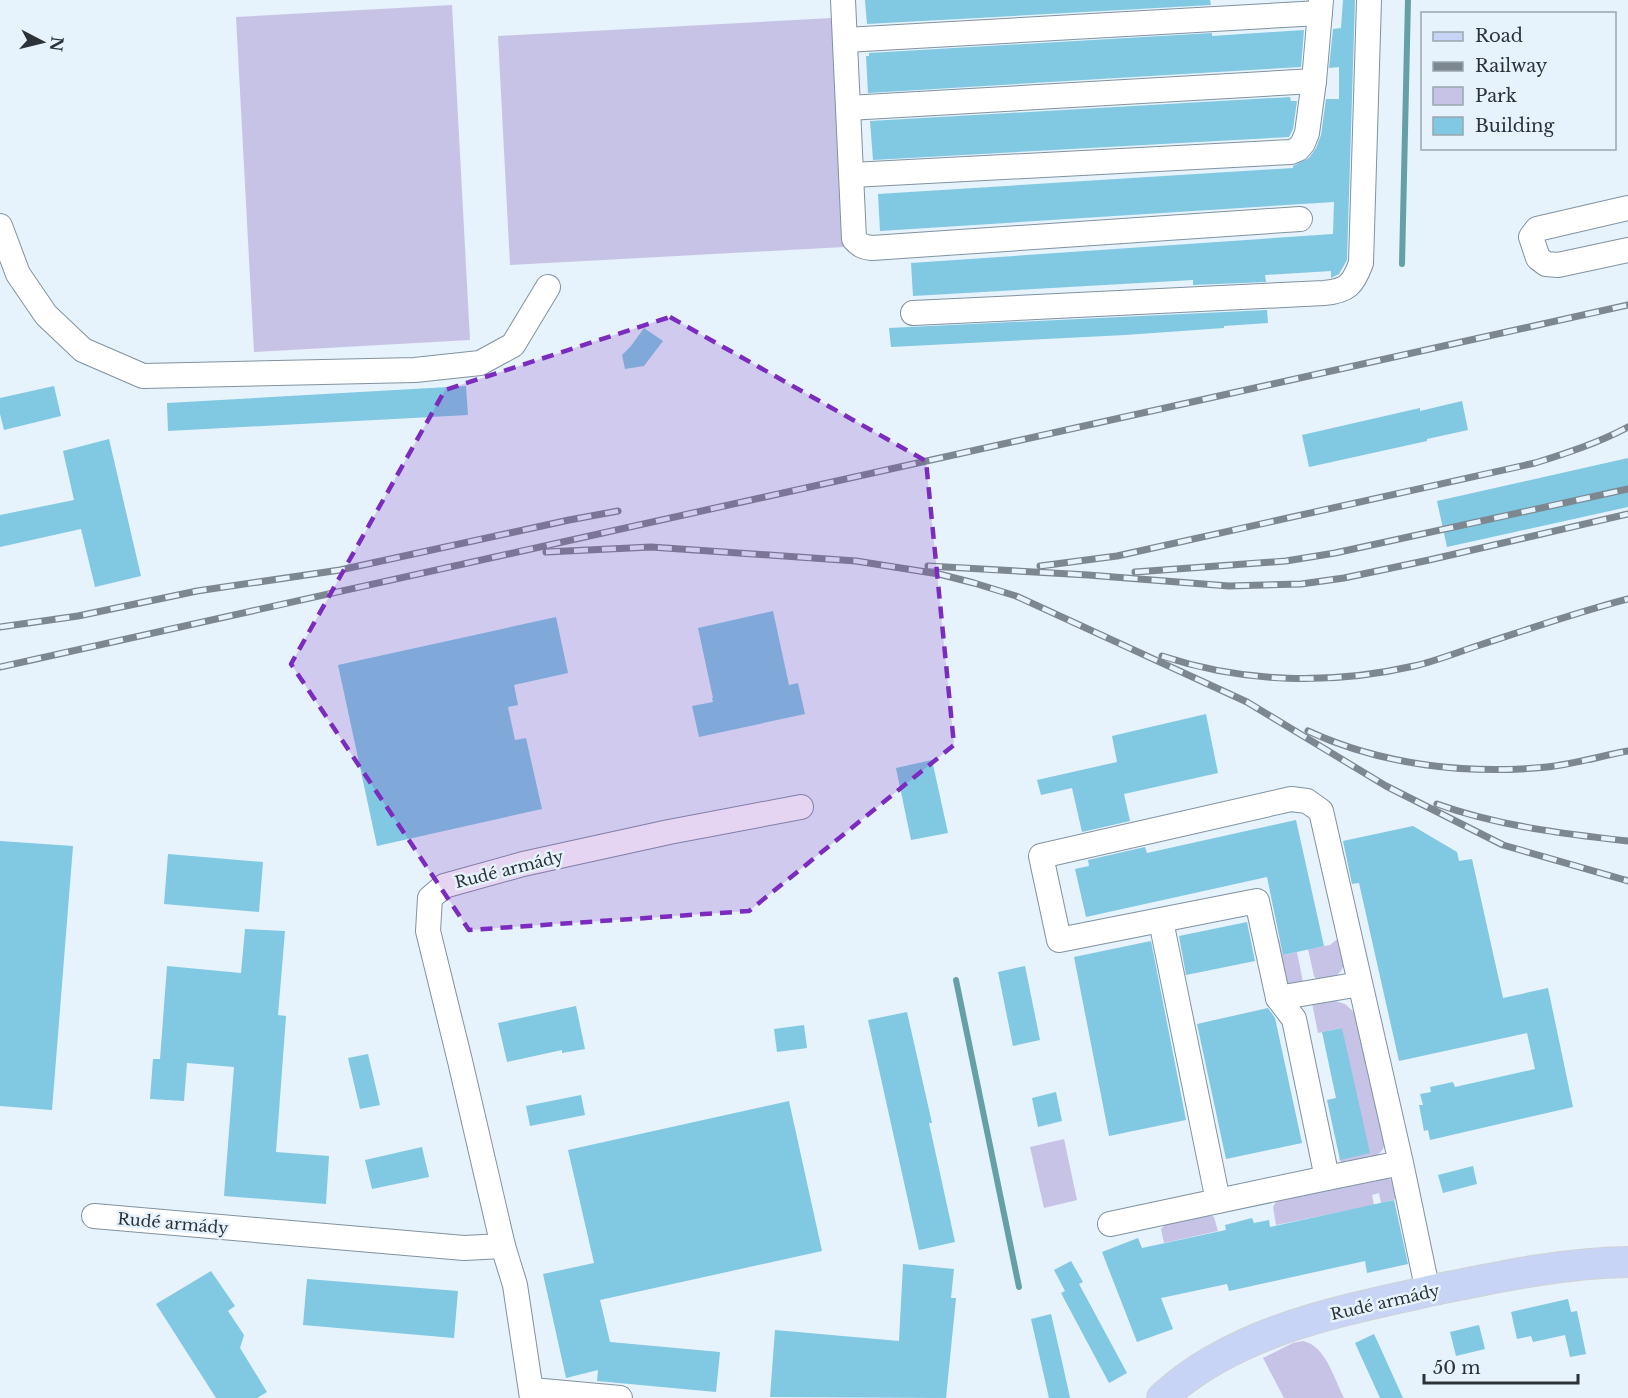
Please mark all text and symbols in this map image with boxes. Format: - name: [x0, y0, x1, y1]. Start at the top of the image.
- north arrow: [12, 12, 72, 72]
- legend: [1421, 12, 1616, 150]
- text: Road: [1475, 25, 1523, 47]
- text: N: [46, 35, 68, 53]
- text: Railway: [1475, 55, 1548, 77]
- text: Park: [1475, 85, 1517, 107]
- text: Building: [1475, 115, 1554, 137]
- street label: Rudé armády: [453, 846, 566, 892]
- street label: Rudé armády: [117, 1208, 230, 1238]
- street label: Rudé armády: [1329, 1280, 1442, 1324]
- scale bar: [1424, 1347, 1578, 1385]
- text: 50 m: [1433, 1357, 1481, 1379]

